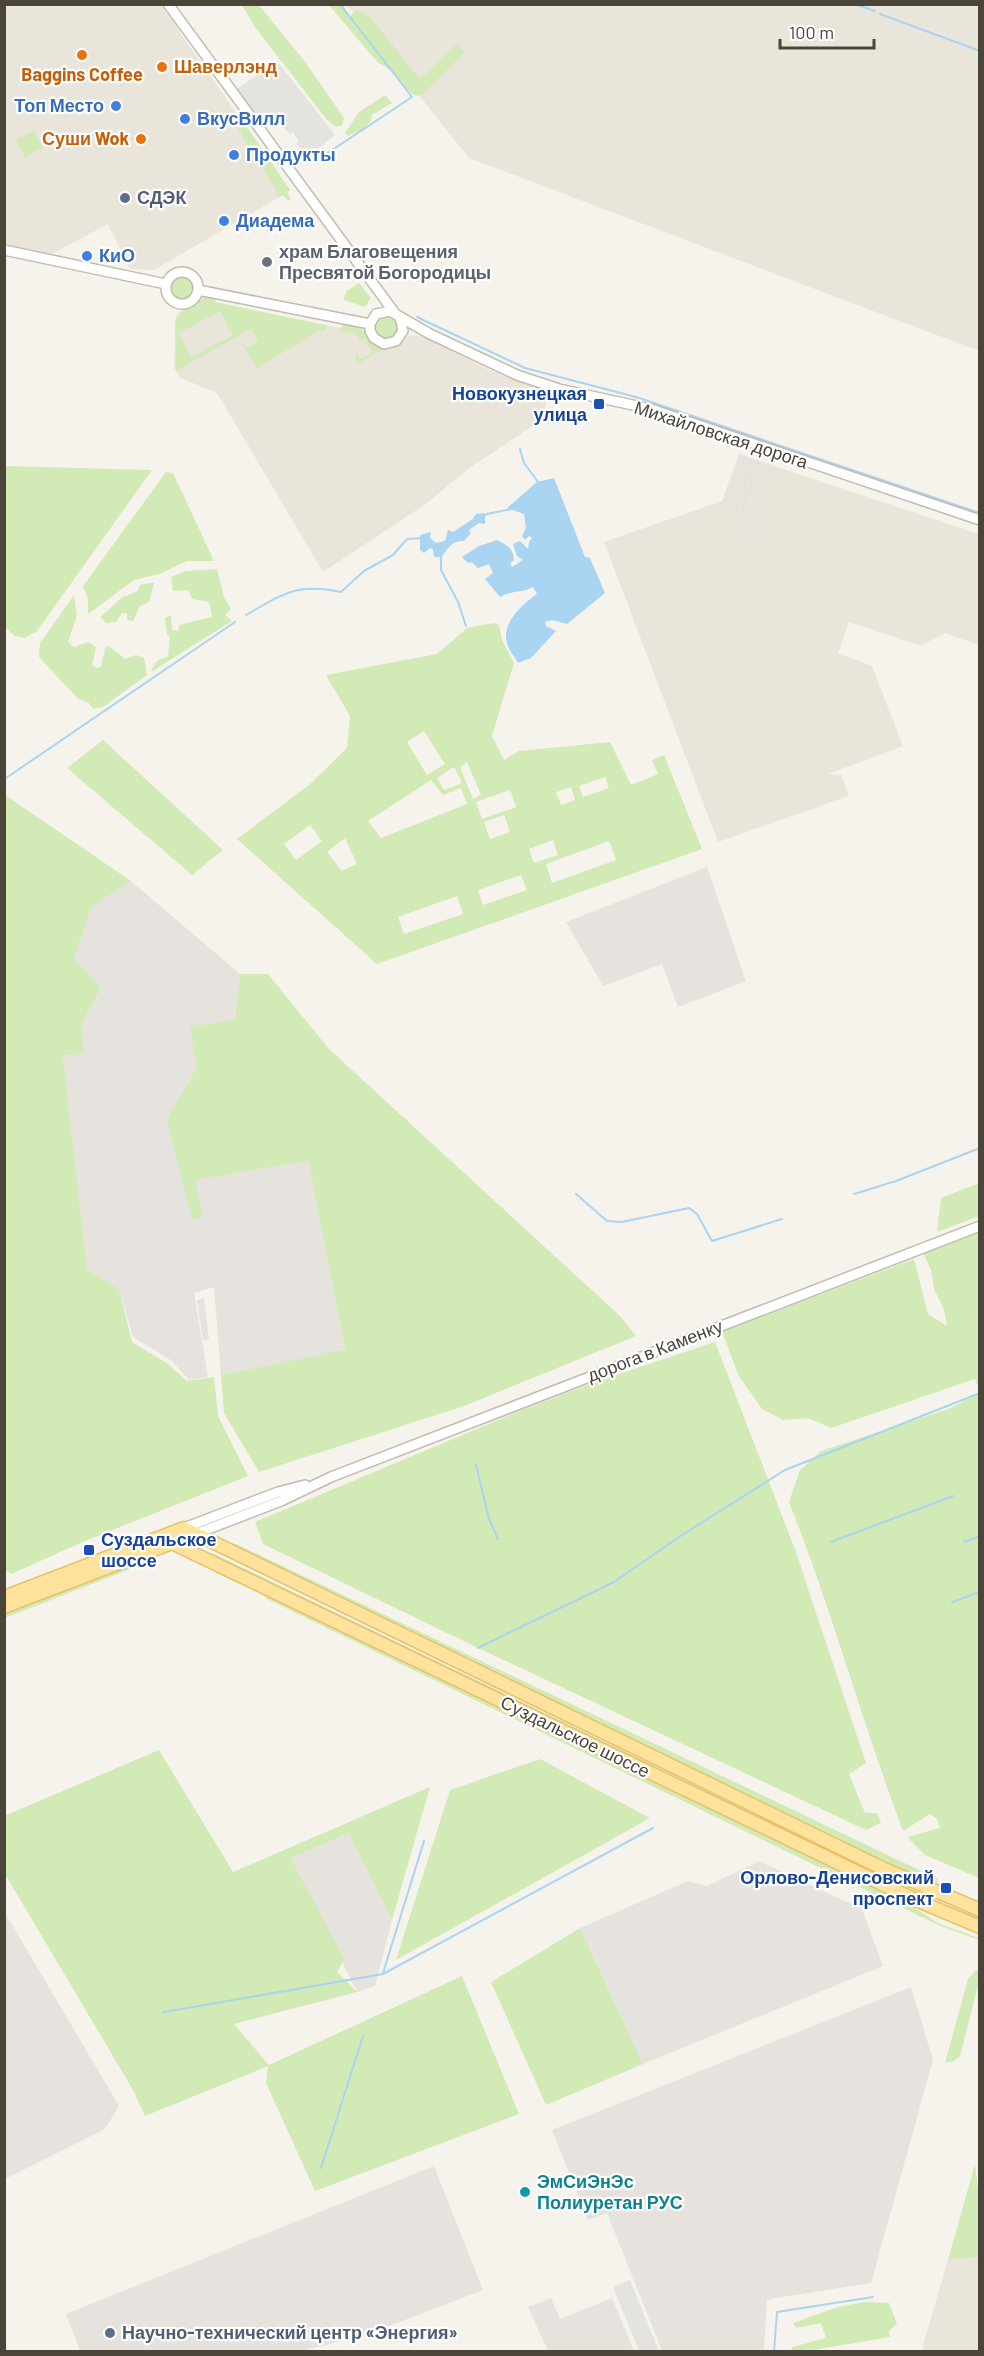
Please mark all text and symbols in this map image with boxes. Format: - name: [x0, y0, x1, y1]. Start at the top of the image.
- scale bar: [780, 12, 874, 50]
- text: 100 m: [789, 21, 834, 43]
- marker: Baggins Coffee: [75, 48, 89, 62]
- place label: Шаверлэнд: [174, 55, 278, 77]
- marker: Шаверлэнд: [155, 60, 169, 74]
- place label: Baggins Coffee: [21, 63, 143, 85]
- place label: Топ Место: [14, 94, 104, 116]
- marker: Топ Место: [109, 99, 123, 113]
- place label: ВкусВилл: [197, 107, 286, 129]
- marker: ВкусВилл: [178, 112, 192, 126]
- place label: Суши Wok: [42, 127, 129, 149]
- marker: Суши Wok: [134, 132, 148, 146]
- place label: Продукты: [246, 143, 336, 165]
- marker: Продукты: [227, 148, 241, 162]
- place label: СДЭК: [137, 186, 187, 208]
- marker: СДЭК: [118, 191, 132, 205]
- place label: Диадема: [236, 209, 315, 231]
- marker: Диадема: [217, 214, 231, 228]
- place label: храм Благовещения Пресвятой Богородицы: [279, 240, 491, 283]
- place label: КиО: [99, 244, 135, 266]
- marker: КиО: [80, 249, 94, 263]
- marker: храм Благовещения Пресвятой Богородицы: [260, 255, 274, 269]
- place label: Новокузнецкая улица: [452, 382, 588, 425]
- street label: Михайловская дорога: [632, 396, 812, 473]
- marker: Новокузнецкая улица: [592, 397, 606, 411]
- street label: дорога в Каменку: [584, 1314, 726, 1386]
- place label: Суздальское шоссе: [101, 1528, 216, 1571]
- marker: Суздальское шоссе: [82, 1543, 96, 1557]
- street label: Суздальское шоссе: [497, 1690, 654, 1782]
- place label: Орлово-Денисовский проспект: [740, 1866, 934, 1909]
- marker: Орлово-Денисовский проспект: [939, 1881, 953, 1895]
- place label: ЭмСиЭнЭс Полиуретан РУС: [537, 2170, 683, 2213]
- marker: ЭмСиЭнЭс Полиуретан РУС: [518, 2185, 532, 2199]
- place label: Научно-технический центр «Энергия»: [122, 2321, 458, 2343]
- marker: Научно-технический центр «Энергия»: [103, 2326, 117, 2340]

